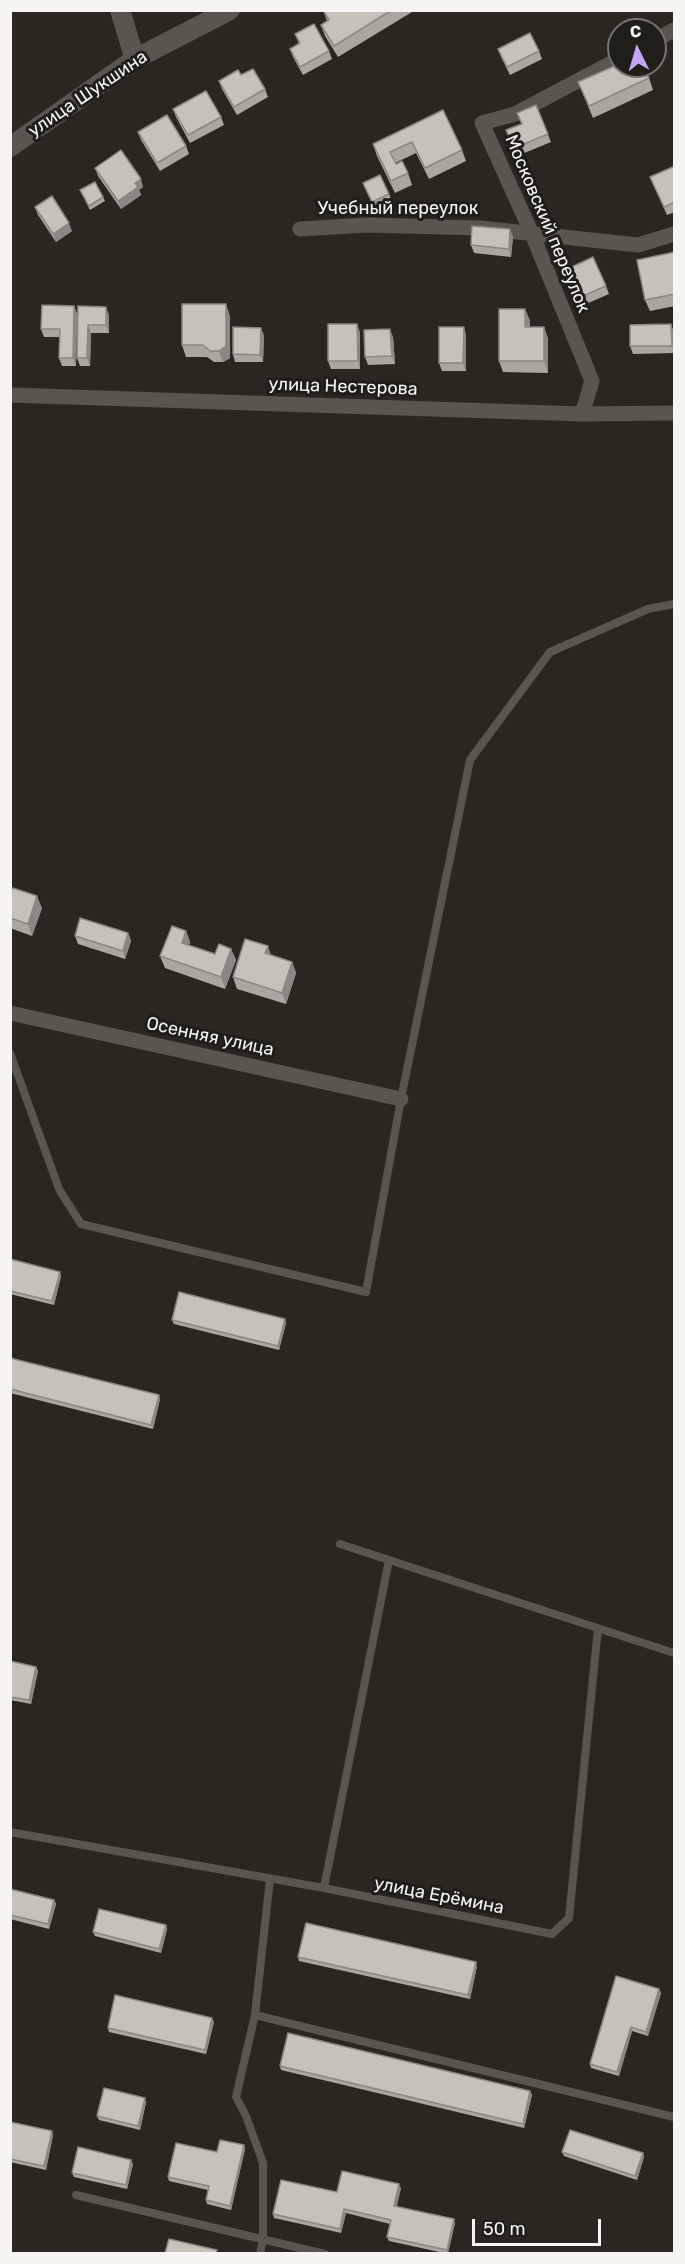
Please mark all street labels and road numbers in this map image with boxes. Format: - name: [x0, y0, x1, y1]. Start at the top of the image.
- street label: улица Шукшина: [24, 46, 152, 142]
- street label: Московский переулок: [500, 132, 594, 316]
- street label: Учебный переулок: [317, 198, 479, 220]
- street label: улица Нестерова: [268, 374, 418, 400]
- street label: Осенняя улица: [144, 1013, 276, 1061]
- street label: улица Ерёмина: [372, 1873, 506, 1919]

